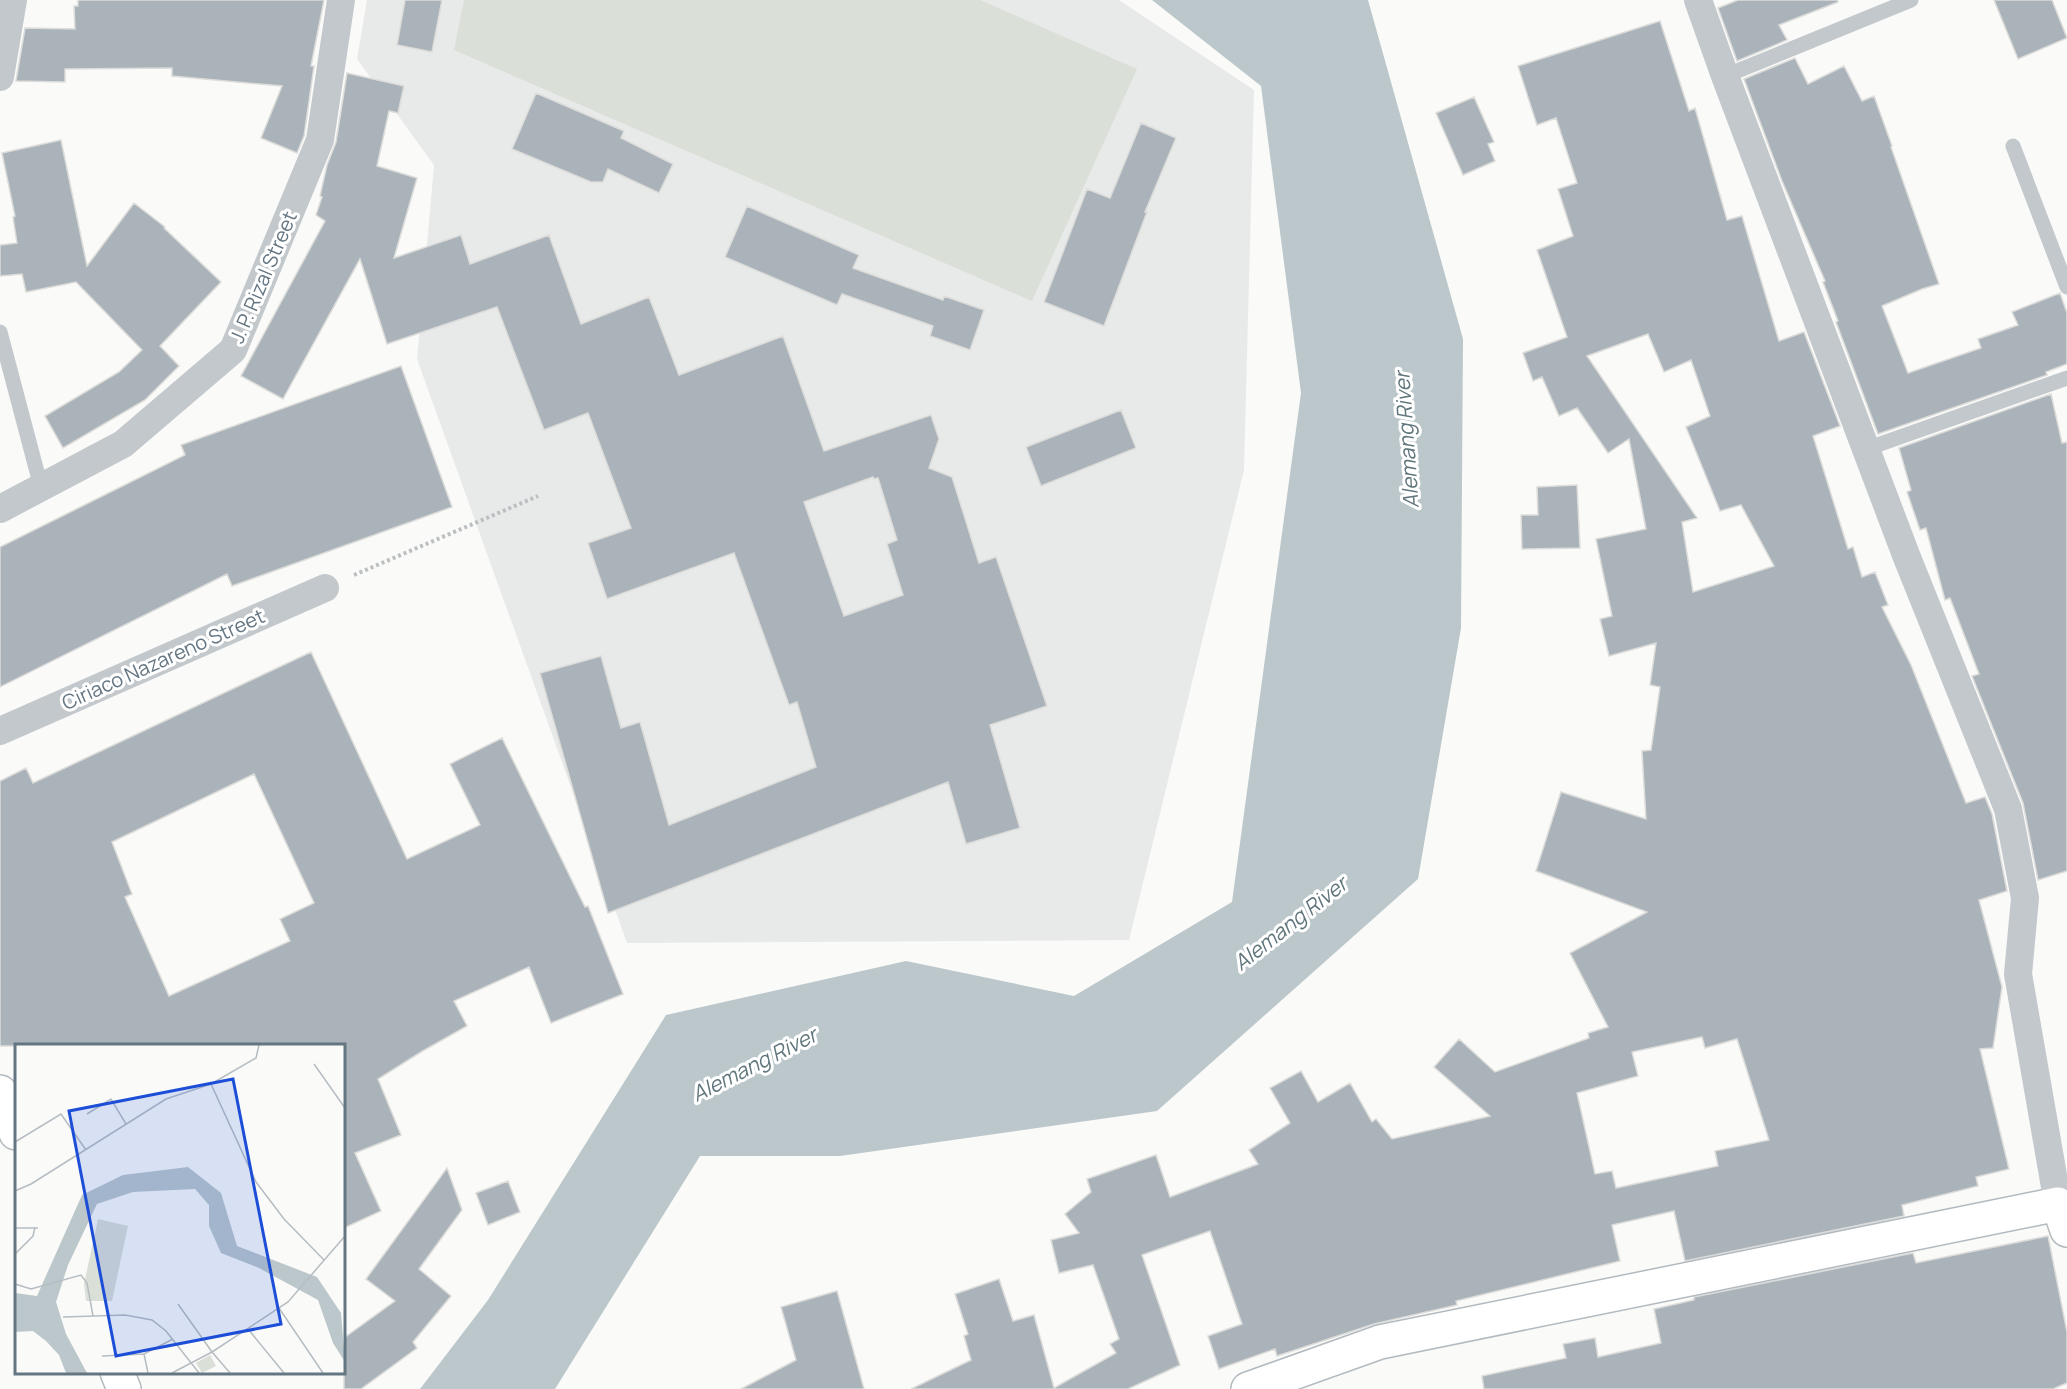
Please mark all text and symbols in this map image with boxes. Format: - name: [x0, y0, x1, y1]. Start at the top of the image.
- street label: J. P. Rizal Street: [223, 207, 303, 347]
- water label: Alemang River: [1387, 368, 1425, 509]
- street label: Ciriaco Nazareno Street: [57, 602, 269, 716]
- water label: Alemang River: [1227, 868, 1355, 976]
- water label: Alemang River: [687, 1019, 824, 1108]
- inset map: [15, 1044, 345, 1374]

